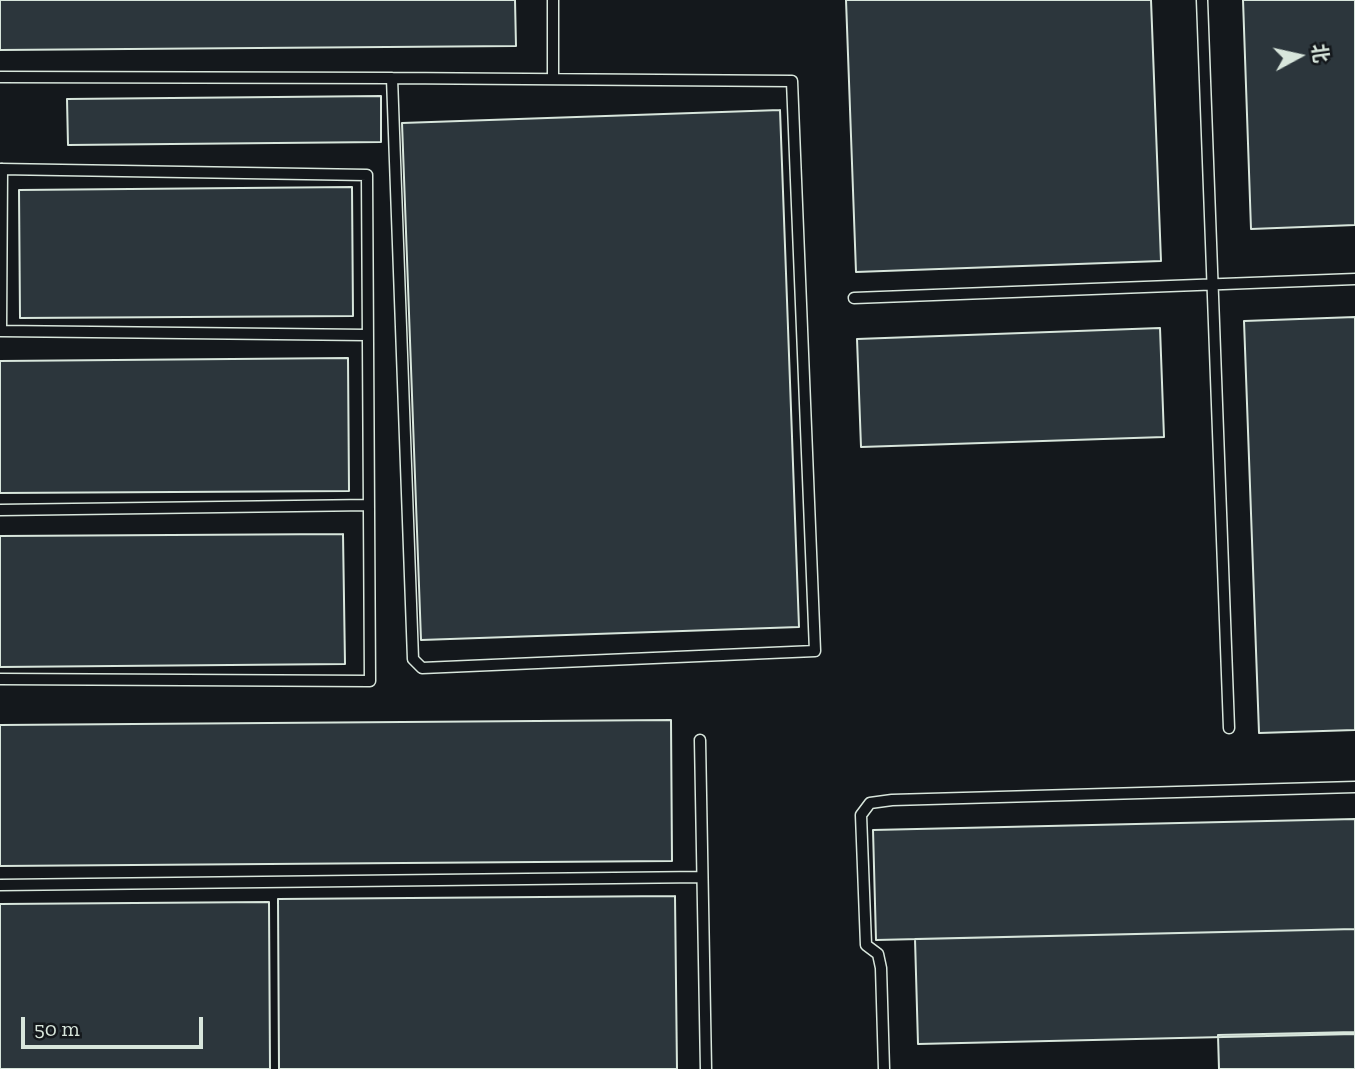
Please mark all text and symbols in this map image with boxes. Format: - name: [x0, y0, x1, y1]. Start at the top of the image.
- north arrow: [1264, 21, 1334, 91]
- text: 北: [1308, 42, 1333, 64]
- scale bar: [24, 1002, 206, 1046]
- text: 50 m: [34, 1016, 80, 1041]

